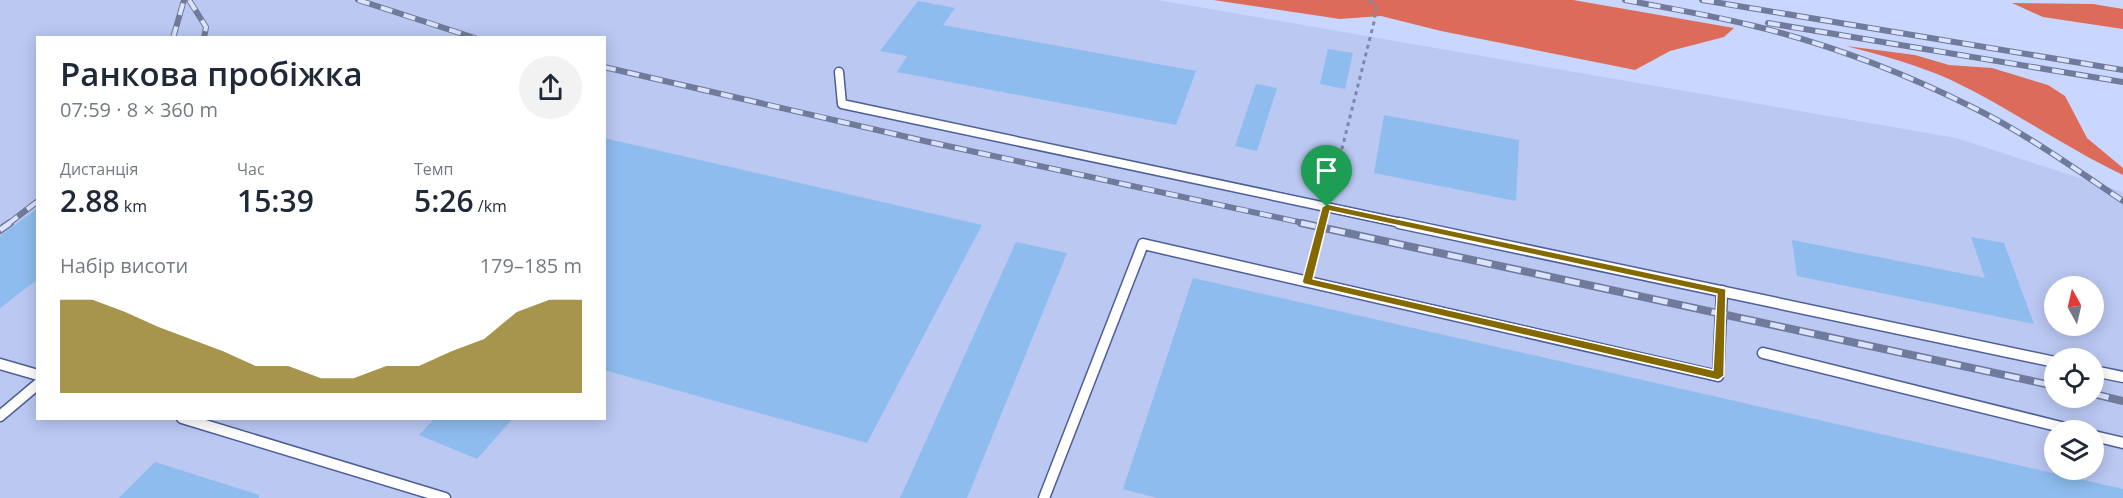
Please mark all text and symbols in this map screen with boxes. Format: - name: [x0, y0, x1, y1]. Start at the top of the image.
- text: Ранкова пробіжка: [60, 51, 363, 96]
- button: share: [519, 56, 582, 119]
- text: 07:59 · 8 × 360 m: [60, 96, 218, 123]
- pin: [1301, 145, 1352, 207]
- icon: arrive: [1310, 154, 1343, 187]
- text: Дистанція: [60, 158, 138, 180]
- text: Час: [237, 158, 265, 180]
- text: Темп: [414, 158, 453, 180]
- text: 2.88: [60, 180, 120, 221]
- text: 15:39: [237, 180, 314, 221]
- text: 5:26: [414, 180, 474, 221]
- text: km: [120, 195, 147, 217]
- text: /km: [474, 195, 507, 217]
- text: Набір висоти: [60, 252, 188, 279]
- text: 179–185 m: [480, 252, 582, 279]
- north arrow: [2044, 276, 2104, 336]
- map controls: [2044, 276, 2104, 480]
- button: locate: [2044, 348, 2104, 408]
- button: layers: [2044, 420, 2104, 480]

